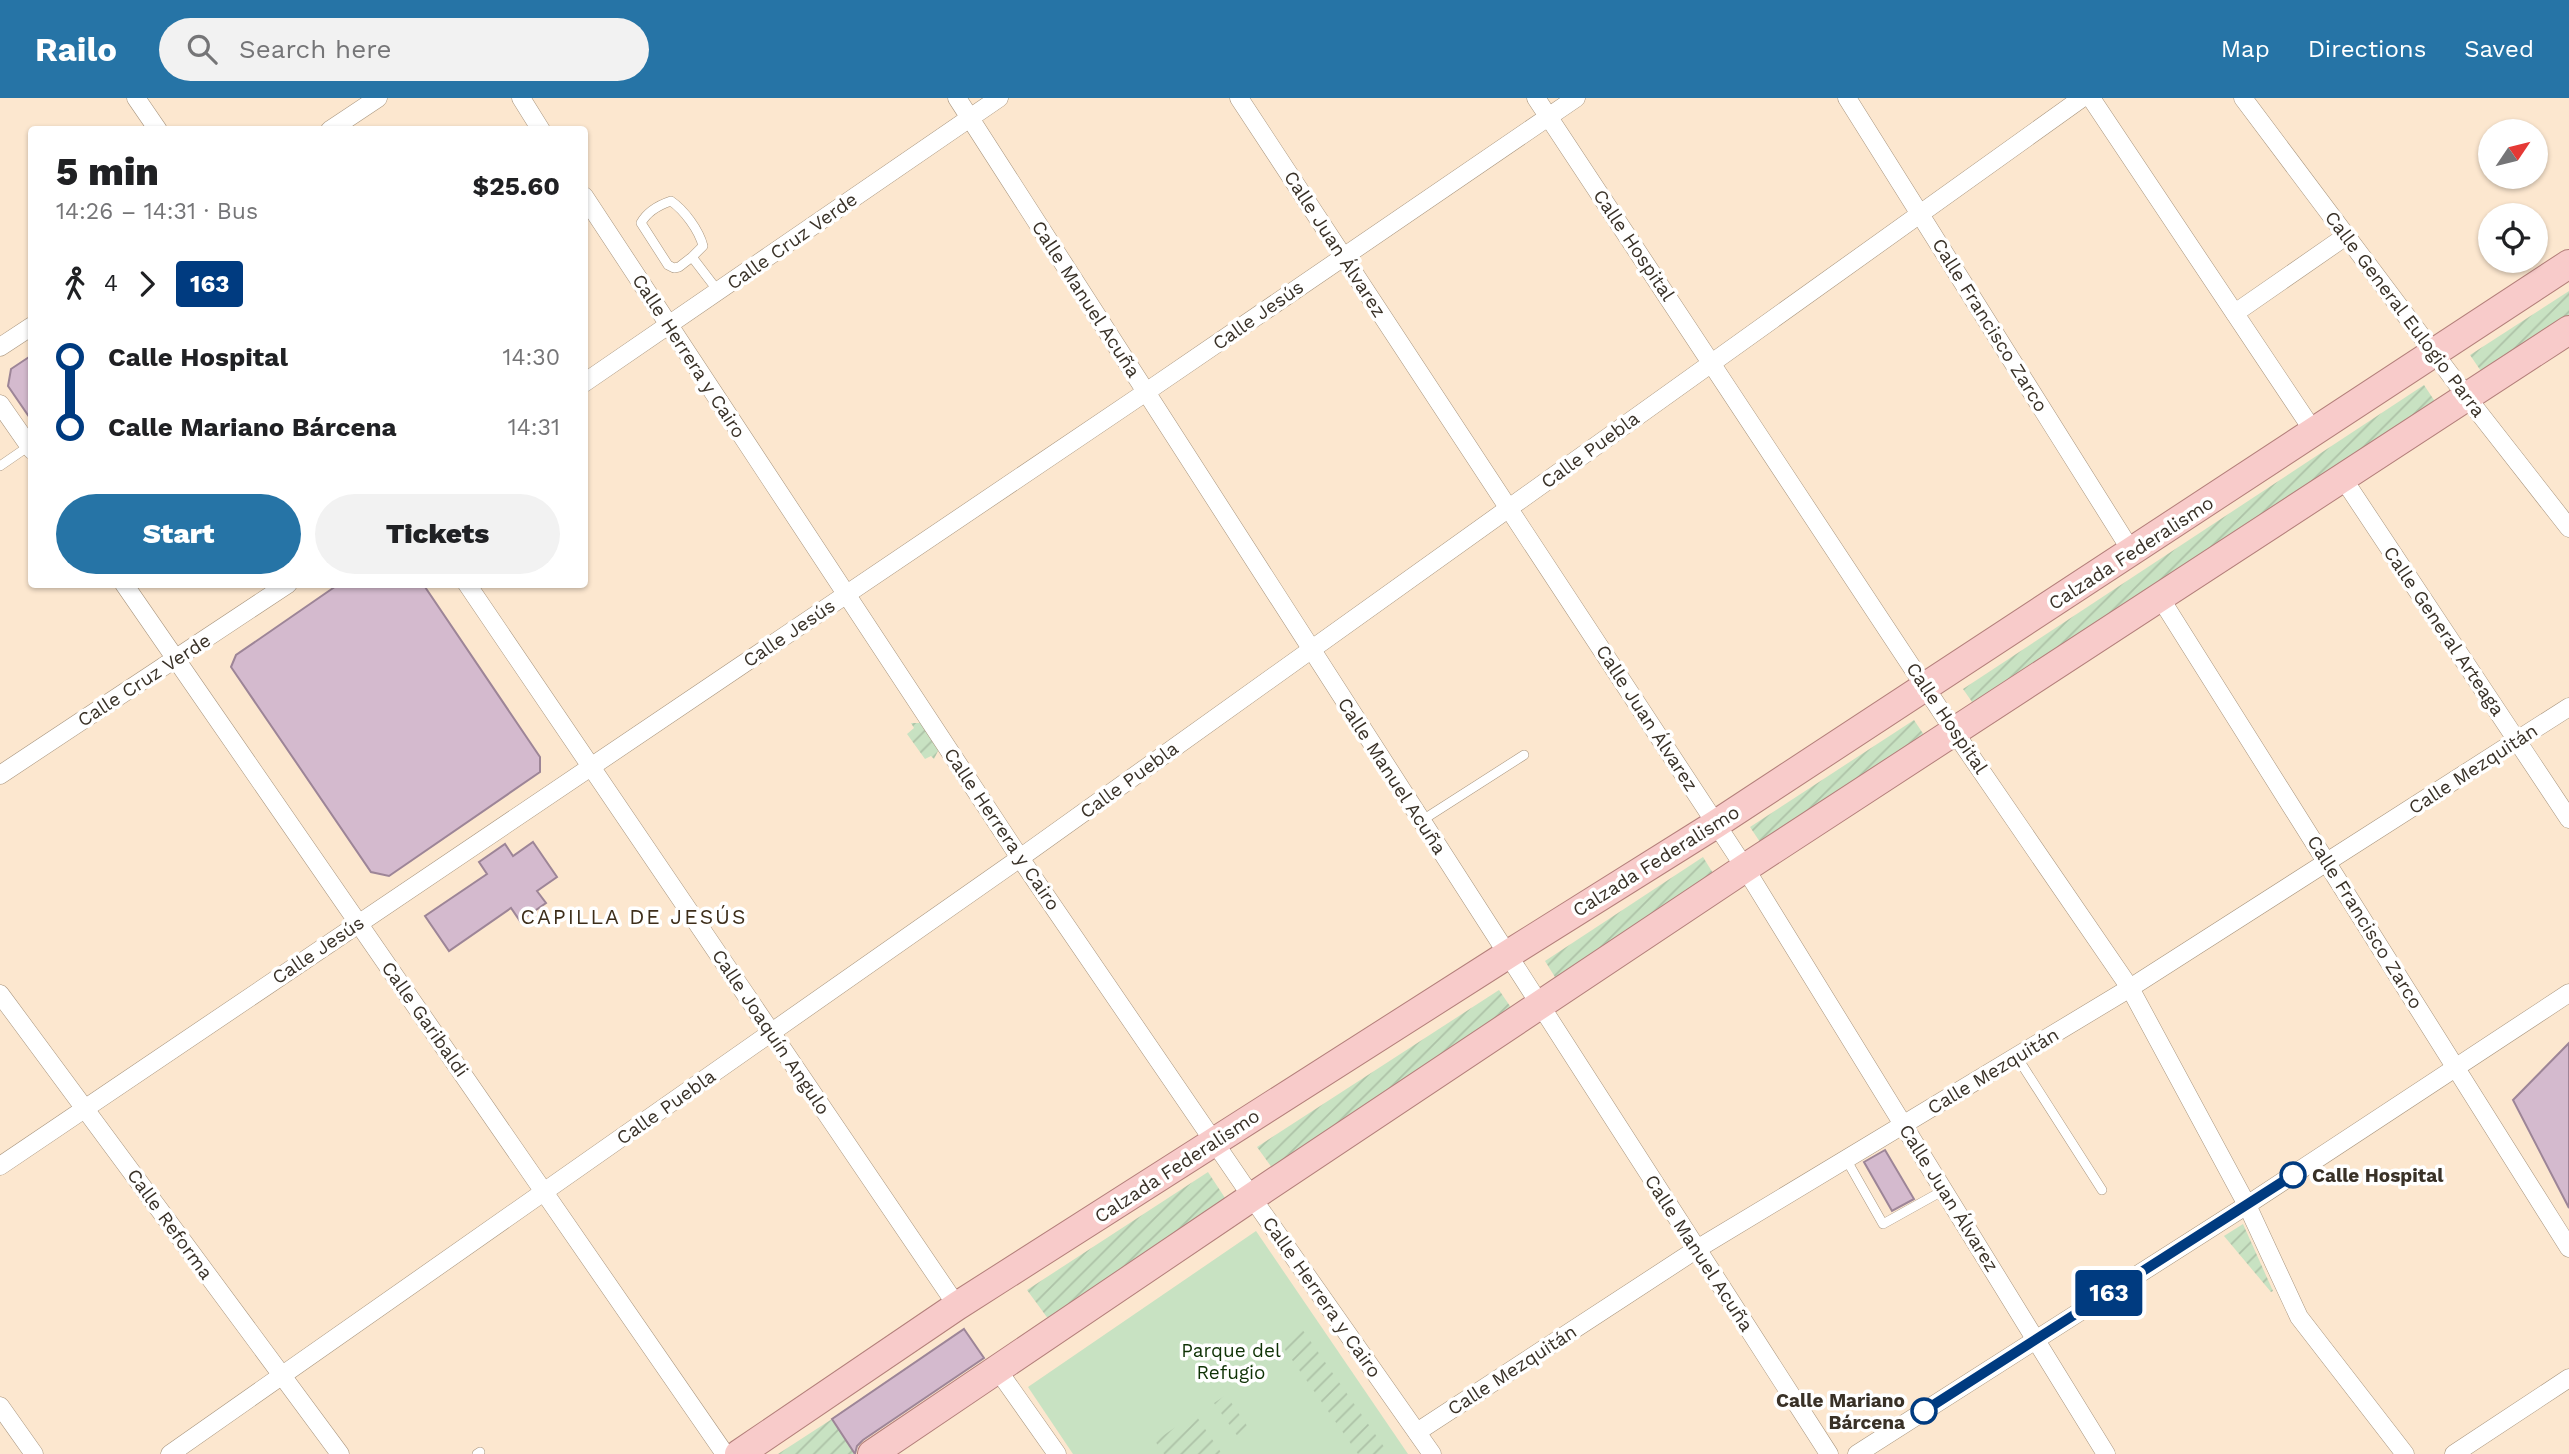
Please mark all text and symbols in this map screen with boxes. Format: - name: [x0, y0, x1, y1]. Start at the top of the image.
- search box: [159, 18, 649, 81]
- text: Railo: [35, 30, 117, 69]
- icon: search: [183, 30, 221, 68]
- text: Search here: [239, 34, 391, 64]
- text: Map: [2221, 35, 2270, 63]
- text: Directions: [2308, 35, 2426, 63]
- text: Saved: [2464, 35, 2534, 63]
- north arrow: [2478, 119, 2548, 189]
- map controls: [2478, 119, 2548, 273]
- text: 5 min: [56, 150, 159, 194]
- street label: Calle Juan Álvarez: [1279, 167, 1391, 321]
- text: $25.60: [473, 171, 560, 201]
- street label: Calle Hospital: [1588, 185, 1680, 305]
- street label: Calle Cruz Verde: [722, 187, 862, 295]
- text: 14:26 – 14:31 · Bus: [56, 198, 258, 225]
- button: locate: [2478, 203, 2548, 273]
- street label: Calle General Eulogio Parra: [2320, 206, 2490, 422]
- street label: Calle Manuel Acuña: [1027, 216, 1145, 382]
- street label: Calle Francisco Zarco: [1927, 234, 2053, 416]
- icon: walk: [56, 265, 94, 303]
- icon: forward: [128, 265, 166, 303]
- text: 4: [104, 270, 118, 297]
- text: 163: [190, 270, 229, 298]
- street label: Calle Herrera y Cairo: [627, 270, 751, 442]
- street label: Calle Jesús: [1208, 275, 1308, 355]
- text: Calle Hospital: [108, 342, 288, 372]
- text: 14:30: [502, 344, 560, 371]
- street label: Calle Puebla: [1536, 407, 1644, 493]
- text: Calle Mariano Bárcena: [108, 412, 397, 442]
- text: 14:31: [508, 414, 560, 441]
- street label: Calzada Federalismo: [2044, 491, 2218, 615]
- button: Start: [56, 494, 301, 574]
- button: Tickets: [315, 494, 560, 574]
- street label: Calle General Arteaga: [2379, 542, 2509, 720]
- street label: Calle Jesús: [739, 594, 839, 672]
- street label: Calle Cruz Verde: [73, 628, 215, 732]
- street label: Calle Juan Álvarez: [1591, 641, 1703, 795]
- street label: Calle Hospital: [1901, 658, 1993, 778]
- street label: Calle Manuel Acuña: [1333, 693, 1451, 859]
- street label: Calle Mezquitán: [2404, 719, 2542, 819]
- street label: Calle Puebla: [1075, 737, 1183, 823]
- street label: Calle Herrera y Cairo: [939, 743, 1065, 915]
- street label: Calzada Federalismo: [1568, 800, 1744, 922]
- street label: Calle Francisco Zarco: [2302, 831, 2428, 1013]
- district label: CAPILLA DE JESÚS: [521, 904, 747, 929]
- street label: Calle Jesús: [268, 911, 368, 989]
- street label: Calle Joaquín Angulo: [707, 945, 835, 1119]
- street label: Calle Garibaldi: [377, 957, 473, 1081]
- street label: Calle Mezquitán: [1923, 1023, 2063, 1119]
- street label: Calle Puebla: [612, 1064, 720, 1150]
- street label: Calzada Federalismo: [1090, 1104, 1264, 1228]
- street label: Calle Juan Álvarez: [1894, 1120, 2004, 1276]
- marker: Calle Hospital: [2280, 1162, 2306, 1188]
- street label: Calle Reforma: [122, 1164, 218, 1284]
- place label: Calle Hospital: [2312, 1164, 2444, 1187]
- street label: Calle Manuel Acuña: [1640, 1170, 1758, 1336]
- street label: Calle Herrera y Cairo: [1258, 1212, 1386, 1382]
- line badge: 163: [2069, 1270, 2149, 1316]
- text: 163: [2089, 1279, 2129, 1307]
- street label: Calle Mezquitán: [1443, 1320, 1581, 1420]
- park label: Parque del Refugio: [1181, 1339, 1281, 1384]
- place label: Calle Mariano Bárcena: [1776, 1389, 1905, 1434]
- marker: Calle Mariano Bárcena: [1911, 1398, 1937, 1424]

